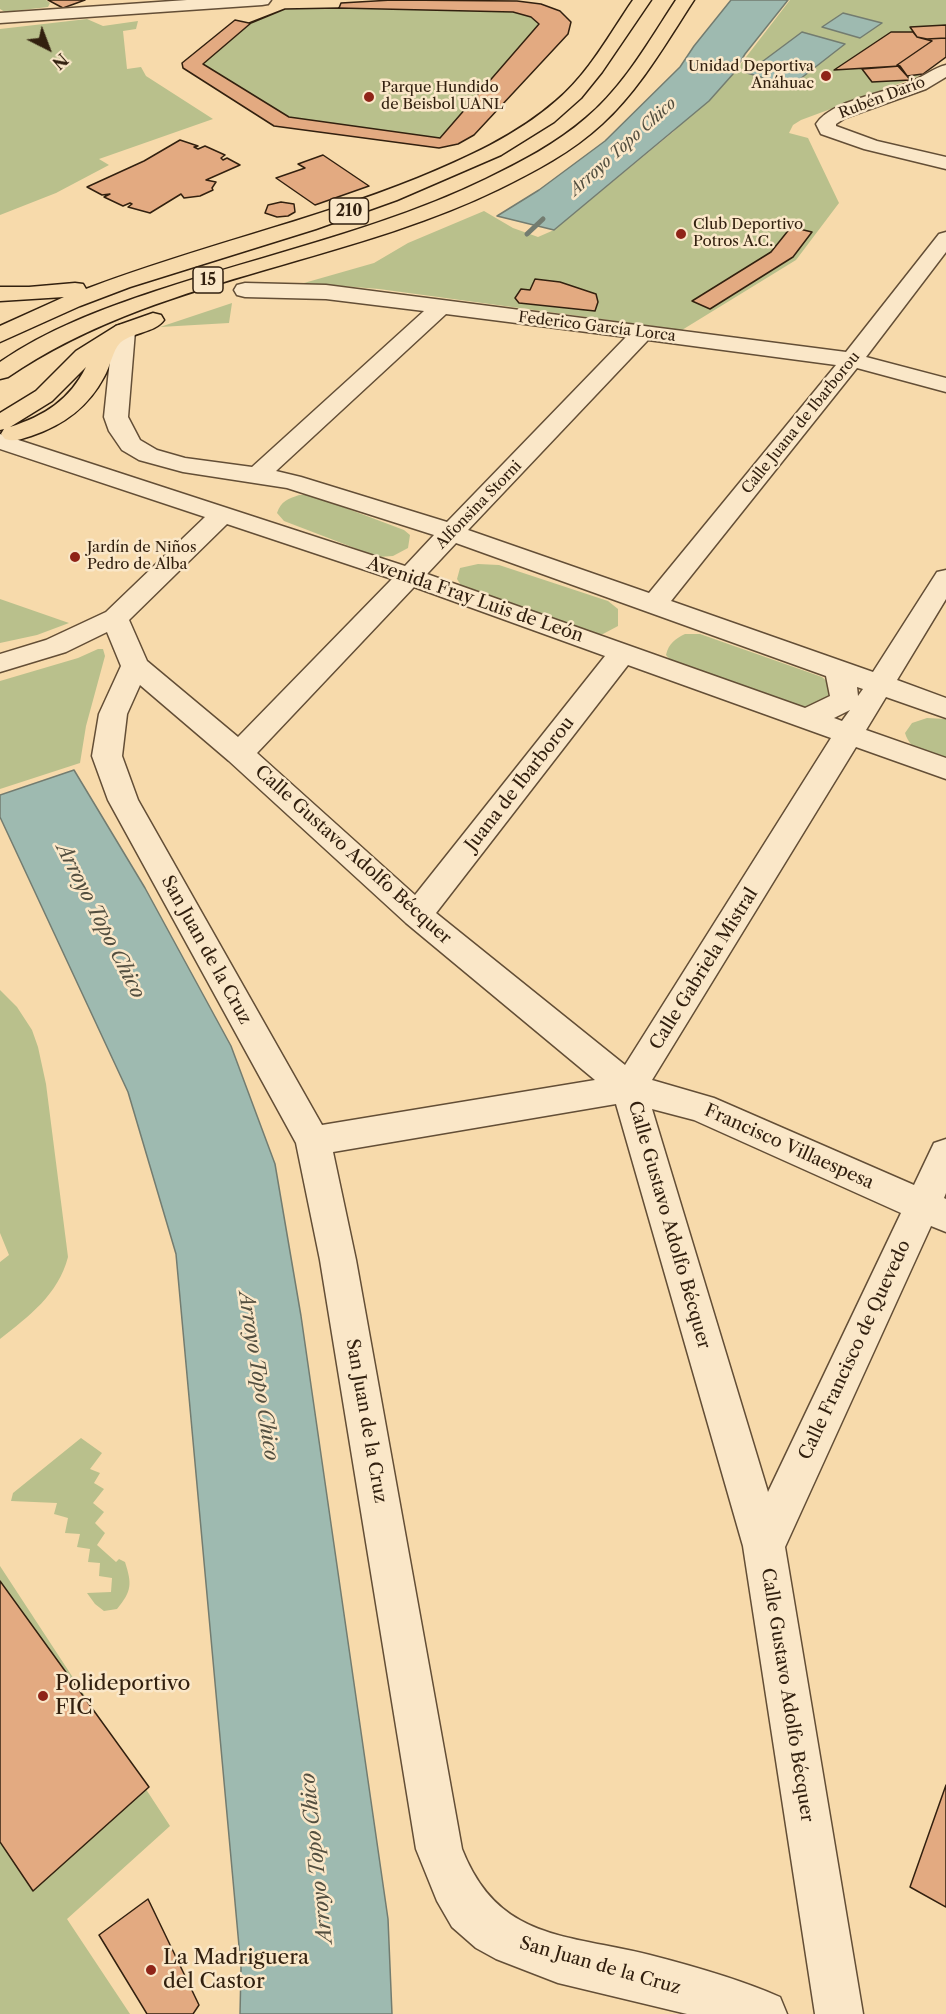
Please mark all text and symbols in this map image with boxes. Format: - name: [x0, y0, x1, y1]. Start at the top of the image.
- north arrow: [18, 18, 78, 78]
- text: N: [48, 49, 72, 73]
- place label: Unidad Deportiva Anáhuac: [688, 58, 814, 93]
- marker: Unidad Deportiva Anáhuac: [819, 69, 833, 83]
- street label: Rubén Darío: [836, 73, 928, 123]
- place label: Parque Hundido de Beisbol UANL: [381, 79, 504, 114]
- marker: Parque Hundido de Beisbol UANL: [362, 90, 376, 104]
- water label: Arroyo Topo Chico: [566, 94, 680, 200]
- road number: 210: [330, 198, 368, 224]
- place label: Club Deportivo Potros A.C.: [693, 216, 803, 251]
- marker: Club Deportivo Potros A.C.: [674, 227, 688, 241]
- road number: 15: [193, 267, 223, 293]
- street label: Federico García Lorca: [517, 308, 677, 346]
- street label: Calle Juana de Ibarborou: [738, 348, 864, 498]
- street label: Alfonsina Storni: [432, 457, 526, 553]
- place label: Jardín de Niños Pedro de Alba: [87, 539, 197, 574]
- marker: Jardín de Niños Pedro de Alba: [68, 550, 82, 564]
- street label: Avenida Fray Luis de León: [364, 553, 586, 647]
- street label: Juana de Ibarborou: [461, 713, 579, 855]
- street label: Calle Gustavo Adolfo Bécquer: [250, 761, 456, 949]
- water label: Arroyo Topo Chico: [50, 839, 150, 1003]
- street label: San Juan de la Cruz: [156, 872, 256, 1028]
- street label: Calle Gabriela Mistral: [645, 884, 763, 1054]
- street label: Calle Gustavo Adolfo Bécquer: [623, 1099, 715, 1351]
- street label: Francisco Villaespesa: [701, 1100, 877, 1194]
- street label: Calle Francisco de Quevedo: [795, 1237, 915, 1463]
- water label: Arroyo Topo Chico: [233, 1290, 283, 1462]
- street label: San Juan de la Cruz: [341, 1337, 391, 1505]
- street label: Calle Gustavo Adolfo Bécquer: [756, 1566, 818, 1824]
- place label: Polideportivo FIC: [55, 1671, 190, 1721]
- marker: Polideportivo FIC: [36, 1689, 50, 1703]
- water label: Arroyo Topo Chico: [296, 1772, 338, 1944]
- street label: San Juan de la Cruz: [517, 1933, 683, 1999]
- place label: La Madriguera del Castor: [163, 1945, 309, 1995]
- marker: La Madriguera del Castor: [144, 1963, 158, 1977]

